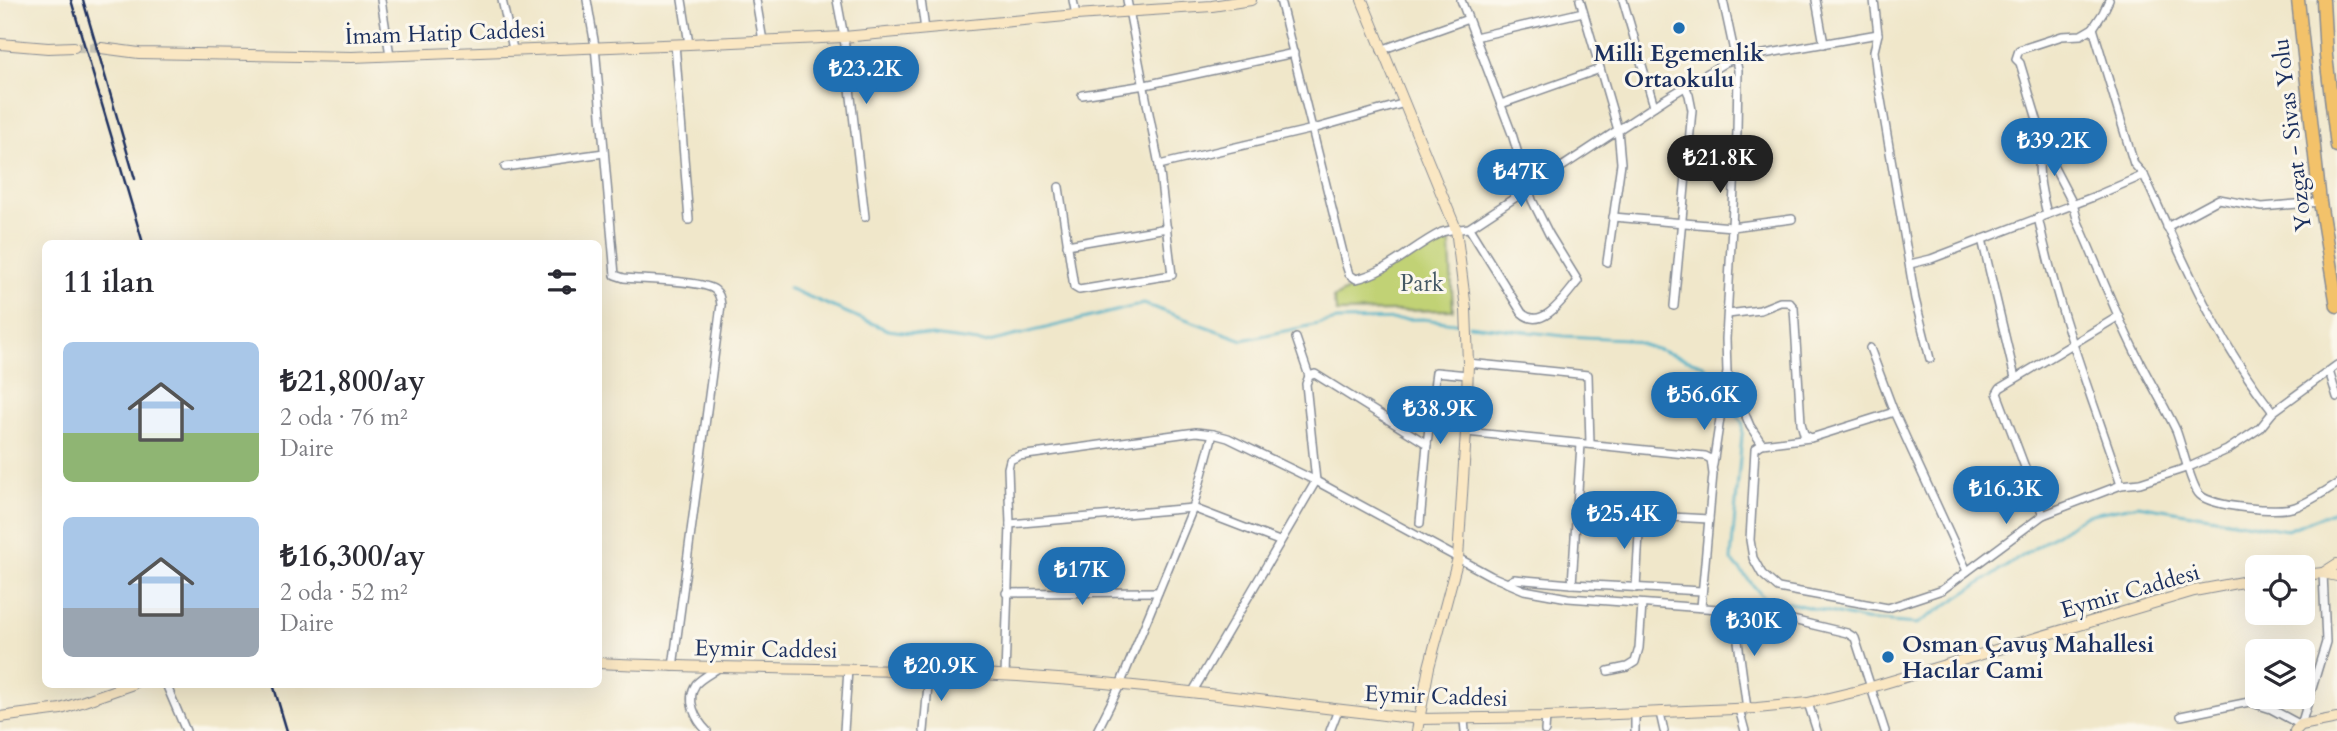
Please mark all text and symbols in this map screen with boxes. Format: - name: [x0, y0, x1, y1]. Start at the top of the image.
- street label: İmam Hatip Caddesi: [344, 14, 546, 52]
- marker: Milli Egemenlik Ortaokulu: [1671, 20, 1687, 36]
- street label: Yozgat - Sivas Yolu: [2265, 37, 2319, 233]
- place label: Milli Egemenlik Ortaokulu: [1594, 38, 1765, 95]
- pin: ₺23.2K: [809, 46, 923, 106]
- text: ₺23.2K: [829, 53, 903, 84]
- pin: ₺39.2K: [1997, 118, 2111, 178]
- text: ₺39.2K: [2017, 125, 2091, 156]
- pin: ₺21.8K: [1663, 136, 1777, 195]
- text: ₺21.8K: [1683, 142, 1757, 173]
- pin: ₺47K: [1480, 150, 1562, 209]
- text: ₺47K: [1493, 156, 1549, 187]
- text: 11 ilan: [63, 262, 154, 303]
- icon: filters: [543, 263, 581, 301]
- park label: Park: [1400, 268, 1445, 299]
- text: ₺21,800/ay: [280, 361, 425, 402]
- icon: home: [119, 370, 203, 454]
- pin: ₺56.6K: [1647, 372, 1761, 432]
- text: ₺56.6K: [1667, 379, 1741, 410]
- pin: ₺38.9K: [1383, 386, 1497, 446]
- text: ₺38.9K: [1403, 393, 1477, 424]
- text: 2 oda · 76 m²: [280, 402, 408, 433]
- text: Daire: [280, 433, 334, 464]
- pin: ₺16.3K: [1949, 466, 2063, 526]
- text: ₺16.3K: [1969, 473, 2043, 504]
- pin: ₺25.4K: [1567, 491, 1681, 551]
- text: ₺25.4K: [1587, 498, 1661, 529]
- text: ₺16,300/ay: [280, 536, 425, 577]
- icon: home: [119, 545, 203, 629]
- pin: ₺17K: [1041, 548, 1123, 607]
- text: ₺17K: [1054, 554, 1110, 585]
- map controls: [2245, 555, 2315, 709]
- button: locate: [2245, 555, 2315, 625]
- street label: Eymir Caddesi: [2057, 556, 2203, 626]
- text: 2 oda · 52 m²: [280, 577, 408, 608]
- pin: ₺30K: [1713, 598, 1795, 658]
- text: ₺30K: [1726, 605, 1782, 636]
- text: Daire: [280, 608, 334, 639]
- place label: Osman Çavuş Mahallesi Hacılar Cami: [1902, 629, 2154, 686]
- street label: Eymir Caddesi: [694, 632, 838, 666]
- button: layers: [2245, 639, 2315, 709]
- pin: ₺20.9K: [884, 644, 998, 703]
- marker: Osman Çavuş Mahallesi Hacılar Cami: [1880, 649, 1896, 665]
- text: ₺20.9K: [904, 650, 978, 681]
- street label: Eymir Caddesi: [1364, 678, 1508, 714]

